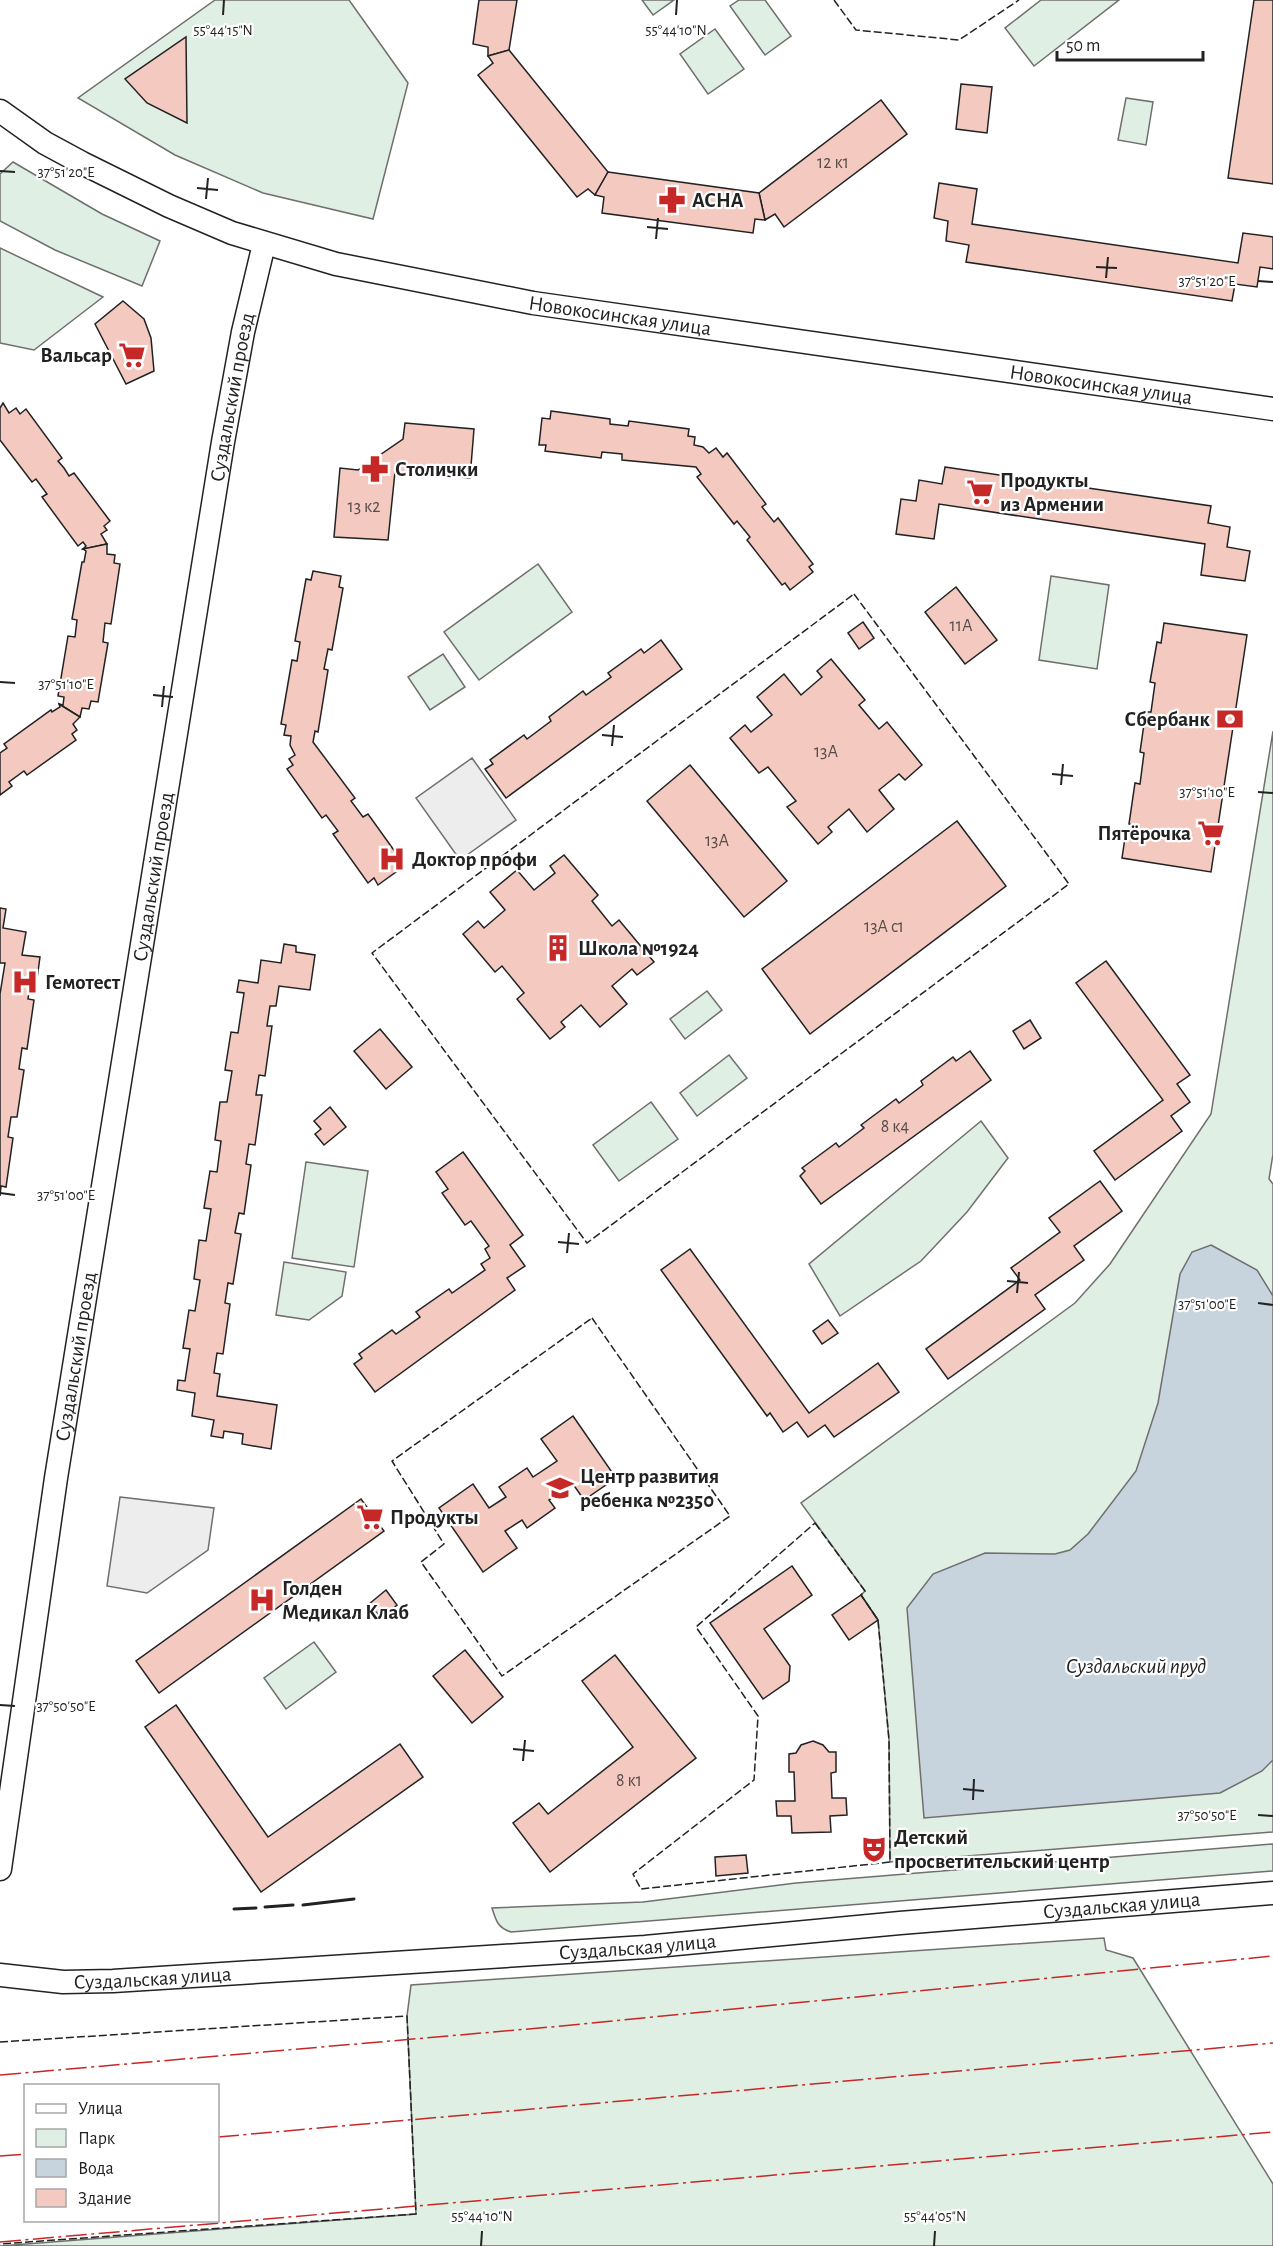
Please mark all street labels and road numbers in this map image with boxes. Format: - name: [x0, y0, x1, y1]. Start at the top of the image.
- street label: Новокосинская улица: [527, 292, 713, 339]
- street label: Суздальский проезд: [206, 310, 258, 483]
- street label: Новокосинская улица: [1008, 361, 1194, 408]
- street label: Суздальский проезд: [129, 790, 177, 963]
- street label: Суздальский проезд: [52, 1270, 100, 1443]
- street label: Суздальская улица: [1042, 1888, 1202, 1922]
- street label: Суздальская улица: [558, 1930, 718, 1963]
- street label: Суздальская улица: [73, 1963, 232, 1992]

